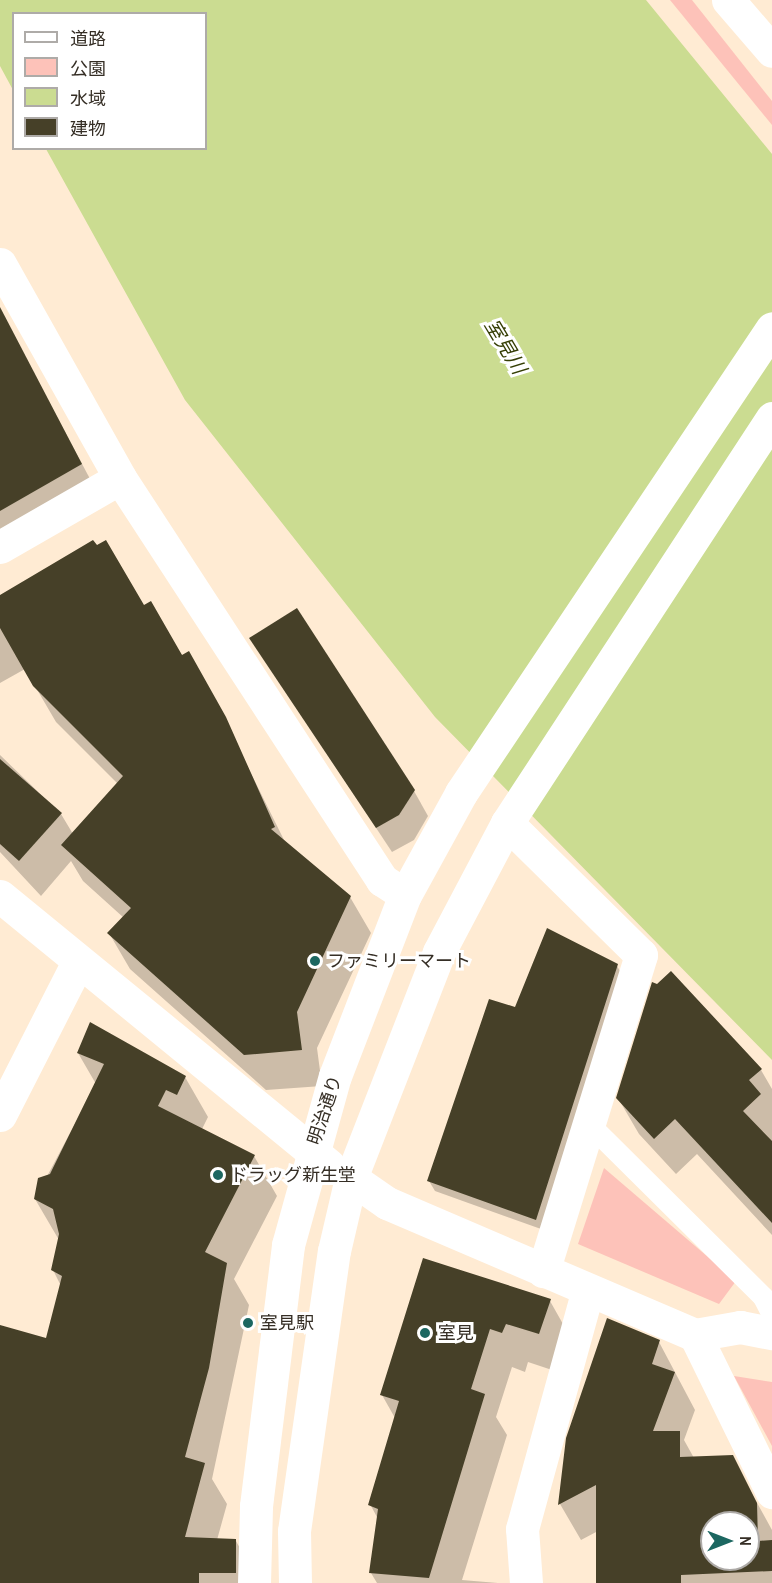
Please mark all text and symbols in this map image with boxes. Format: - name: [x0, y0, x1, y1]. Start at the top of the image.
- legend: [12, 12, 207, 150]
- text: 道路: [70, 26, 106, 51]
- text: 公園: [70, 56, 106, 81]
- text: 水域: [70, 86, 106, 111]
- text: 建物: [70, 116, 106, 141]
- water label: 室見川: [480, 314, 532, 378]
- place label: ファミリーマート: [327, 950, 471, 972]
- marker: ファミリーマート: [308, 954, 322, 968]
- street label: 明治通り: [304, 1072, 346, 1148]
- place label: ドラッグ新生堂: [230, 1164, 356, 1186]
- marker: ドラッグ新生堂: [211, 1168, 225, 1182]
- place label: 室見駅: [260, 1312, 314, 1334]
- marker: 室見駅: [241, 1316, 255, 1330]
- place label: 室見: [438, 1322, 474, 1344]
- marker: 室見: [416, 1324, 434, 1342]
- north arrow: [700, 1511, 760, 1571]
- text: N: [735, 1536, 757, 1546]

